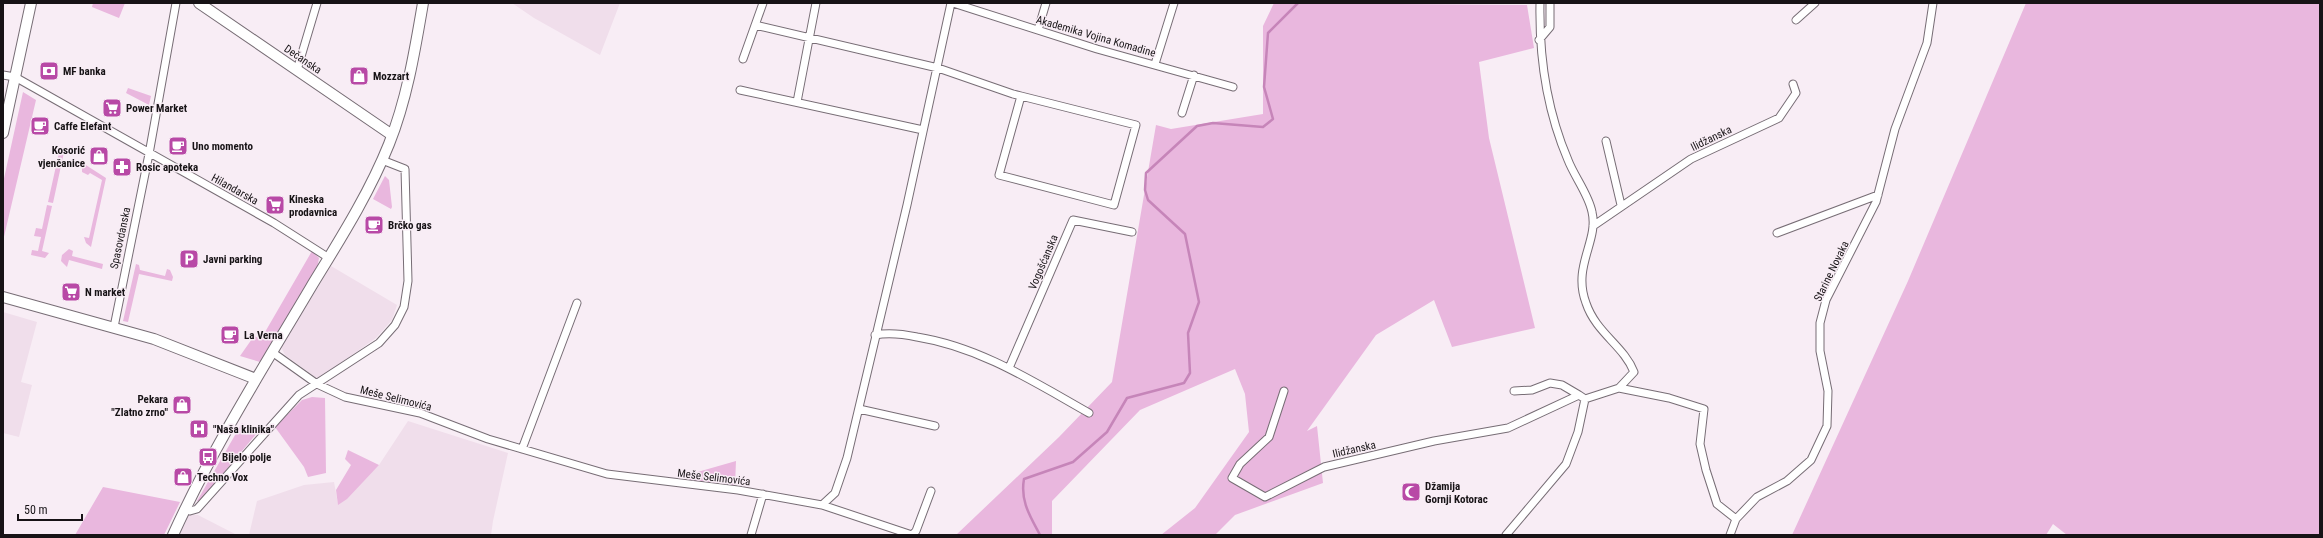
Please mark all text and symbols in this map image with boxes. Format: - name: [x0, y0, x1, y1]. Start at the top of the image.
- street label: Akademika Vojina Komadine: [1035, 13, 1157, 60]
- street label: Dečanska: [282, 42, 324, 77]
- bank icon: MF banka: [38, 60, 60, 82]
- place label: MF banka: [63, 65, 106, 78]
- shop icon: Mozzart: [348, 65, 370, 87]
- place label: Mozzart: [373, 70, 410, 83]
- supermarket icon: Power Market: [101, 97, 123, 119]
- place label: Power Market: [126, 102, 188, 115]
- cafe icon: Caffe Elefant: [29, 115, 51, 137]
- place label: Caffe Elefant: [54, 120, 112, 133]
- street label: Ilidžanska: [1689, 123, 1734, 154]
- cafe icon: Uno momento: [167, 135, 189, 157]
- place label: Uno momento: [192, 140, 253, 153]
- place label: Kosorić vjenčanice: [38, 144, 85, 170]
- shop icon: Kosorić vjenčanice: [88, 145, 110, 167]
- pharmacy icon: Rosic apoteka: [111, 156, 133, 178]
- place label: Rosic apoteka: [136, 161, 198, 174]
- street label: Hilandarska: [209, 171, 261, 208]
- place label: Kineska prodavnica: [289, 193, 337, 219]
- supermarket icon: Kineska prodavnica: [264, 194, 286, 216]
- street label: Spasovdanska: [108, 206, 133, 270]
- cafe icon: Brčko gas: [363, 214, 385, 236]
- place label: Brčko gas: [388, 219, 432, 232]
- street label: Vogošćanska: [1026, 233, 1061, 292]
- street label: Starine Novaka: [1811, 239, 1852, 304]
- parking icon: Javni parking: [178, 248, 200, 270]
- place label: Javni parking: [203, 253, 262, 266]
- supermarket icon: N market: [60, 281, 82, 303]
- place label: N market: [85, 286, 126, 299]
- cafe icon: La Verna: [219, 324, 241, 346]
- place label: La Verna: [244, 329, 283, 342]
- street label: Meše Selimovića: [359, 383, 433, 414]
- place label: Pekara "Zlatno zrno": [111, 393, 168, 419]
- shop icon: Pekara "Zlatno zrno": [171, 394, 193, 416]
- hospital icon: "Naša klinika": [188, 418, 210, 440]
- place label: "Naša klinika": [213, 423, 274, 436]
- street label: Ilidžanska: [1331, 438, 1377, 461]
- bus stop icon: Bijelo polje: [197, 446, 219, 468]
- place label: Bijelo polje: [222, 451, 271, 464]
- shop icon: Techno Vox: [172, 466, 194, 488]
- street label: Meše Selimovića: [677, 467, 751, 488]
- place label: Techno Vox: [197, 471, 248, 484]
- place label: Džamija Gornji Kotorac: [1425, 480, 1488, 506]
- mosque icon: Džamija Gornji Kotorac: [1400, 481, 1422, 503]
- scale bar: [18, 496, 82, 522]
- text: 50 m: [24, 503, 48, 517]

